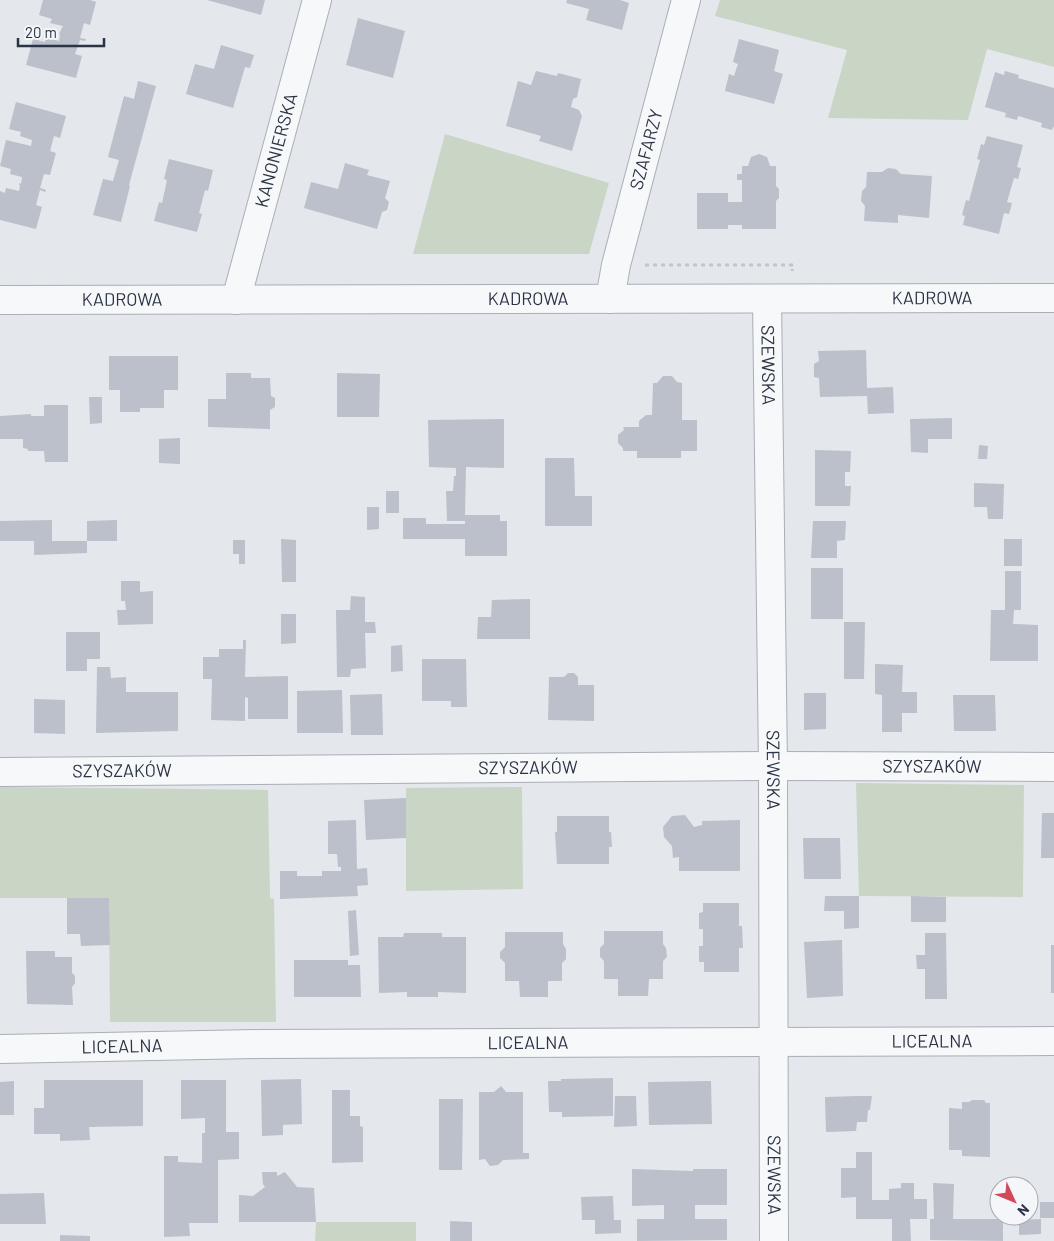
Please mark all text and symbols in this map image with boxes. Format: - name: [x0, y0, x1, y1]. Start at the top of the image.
- scale bar: [18, 15, 104, 47]
- text: 20 m: [25, 23, 57, 41]
- street label: KANONIERSKA: [250, 90, 301, 210]
- street label: SZAFARZY: [624, 106, 667, 192]
- street label: KADROWA: [892, 286, 972, 308]
- street label: KADROWA: [488, 287, 568, 309]
- street label: KADROWA: [82, 288, 162, 310]
- street label: SZEWSKA: [757, 325, 780, 405]
- street label: SZEWSKA: [763, 730, 785, 810]
- street label: SZYSZAKÓW: [882, 754, 982, 777]
- street label: SZYSZAKÓW: [478, 756, 578, 778]
- street label: SZYSZAKÓW: [72, 759, 172, 781]
- street label: LICEALNA: [891, 1029, 973, 1052]
- street label: LICEALNA: [487, 1031, 569, 1053]
- street label: LICEALNA: [81, 1034, 163, 1057]
- street label: SZEWSKA: [764, 1135, 786, 1215]
- north arrow: [989, 1176, 1039, 1226]
- text: N: [1014, 1201, 1033, 1220]

